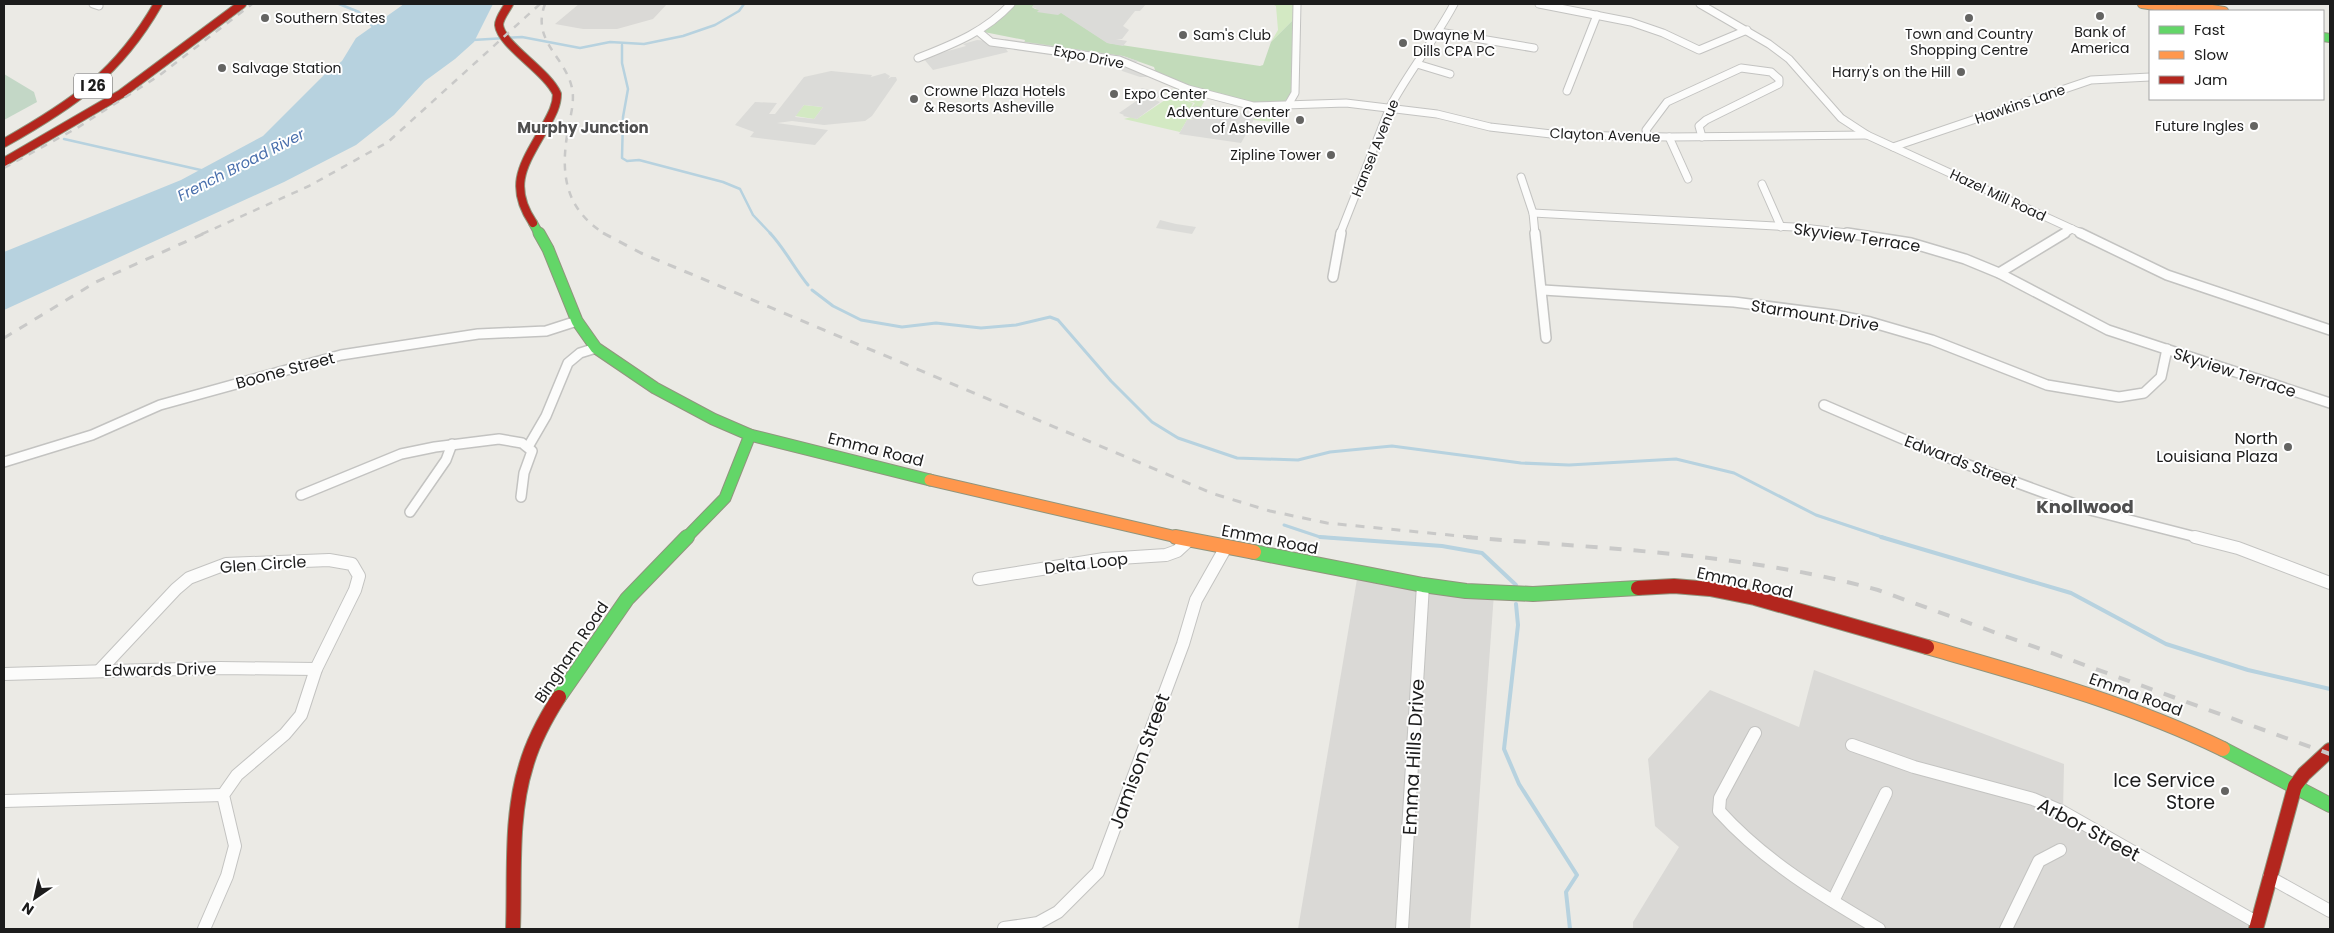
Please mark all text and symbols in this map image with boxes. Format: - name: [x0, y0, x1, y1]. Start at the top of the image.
- place label: Southern States: [275, 8, 386, 28]
- marker: Bank of America: [2094, 10, 2106, 22]
- legend: [2149, 10, 2324, 100]
- marker: Southern States: [259, 12, 271, 24]
- marker: Town and Country Shopping Centre: [1963, 12, 1975, 24]
- text: Fast: [2194, 19, 2225, 40]
- place label: Bank of America: [2070, 22, 2130, 58]
- place label: Town and Country Shopping Centre: [1905, 24, 2033, 60]
- place label: Sam's Club: [1193, 25, 1271, 45]
- place label: Dwayne M Dills CPA PC: [1413, 25, 1495, 61]
- marker: Sam's Club: [1177, 29, 1189, 41]
- marker: Dwayne M Dills CPA PC: [1397, 37, 1409, 49]
- street label: Expo Drive: [1052, 40, 1126, 74]
- text: Slow: [2194, 44, 2229, 65]
- place label: Salvage Station: [232, 58, 342, 78]
- marker: Salvage Station: [216, 62, 228, 74]
- place label: Harry's on the Hill: [1832, 62, 1951, 82]
- marker: Harry's on the Hill: [1955, 66, 1967, 78]
- text: Jam: [2194, 69, 2228, 90]
- road number: I 26: [74, 74, 112, 98]
- street label: Hawkins Lane: [1972, 79, 2068, 129]
- place label: Crowne Plaza Hotels & Resorts Asheville: [924, 81, 1066, 117]
- place label: Expo Center: [1124, 84, 1208, 104]
- marker: Expo Center: [1108, 88, 1120, 100]
- marker: Crowne Plaza Hotels & Resorts Asheville: [908, 93, 920, 105]
- street label: Hansel Avenue: [1346, 96, 1404, 200]
- place label: Adventure Center of Asheville: [1166, 102, 1290, 138]
- marker: Adventure Center of Asheville: [1294, 114, 1306, 126]
- place label: Future Ingles: [2155, 116, 2244, 136]
- district label: Murphy Junction: [517, 117, 649, 138]
- marker: Future Ingles: [2248, 120, 2260, 132]
- water label: French Broad River: [173, 123, 308, 206]
- street label: Clayton Avenue: [1549, 123, 1661, 147]
- place label: Zipline Tower: [1230, 145, 1321, 165]
- marker: Zipline Tower: [1325, 149, 1337, 161]
- street label: Hazel Mill Road: [1947, 164, 2049, 226]
- street label: Skyview Terrace: [1792, 217, 1922, 258]
- street label: Starmount Drive: [1749, 294, 1881, 337]
- street label: Skyview Terrace: [2171, 342, 2299, 403]
- street label: Boone Street: [233, 346, 337, 395]
- street label: Emma Road: [826, 426, 926, 472]
- place label: North Louisiana Plaza: [2156, 427, 2278, 468]
- street label: Edwards Street: [1901, 429, 2021, 494]
- marker: North Louisiana Plaza: [2282, 441, 2294, 453]
- district label: Knollwood: [2036, 494, 2134, 519]
- street label: Emma Road: [1220, 519, 1320, 560]
- street label: Delta Loop: [1043, 547, 1129, 580]
- street label: Glen Circle: [219, 550, 307, 579]
- street label: Emma Road: [1695, 561, 1795, 604]
- street label: Bingham Road: [529, 597, 614, 708]
- street label: Edwards Drive: [104, 657, 217, 682]
- street label: Emma Road: [2086, 667, 2186, 722]
- street label: Emma Hills Drive: [1396, 678, 1431, 836]
- street label: Jamison Street: [1102, 690, 1176, 833]
- place label: Ice Service Store: [2113, 767, 2215, 816]
- marker: Ice Service Store: [2219, 785, 2231, 797]
- street label: Arbor Street: [2033, 791, 2145, 868]
- north arrow: [10, 873, 60, 923]
- text: N: [18, 898, 38, 920]

